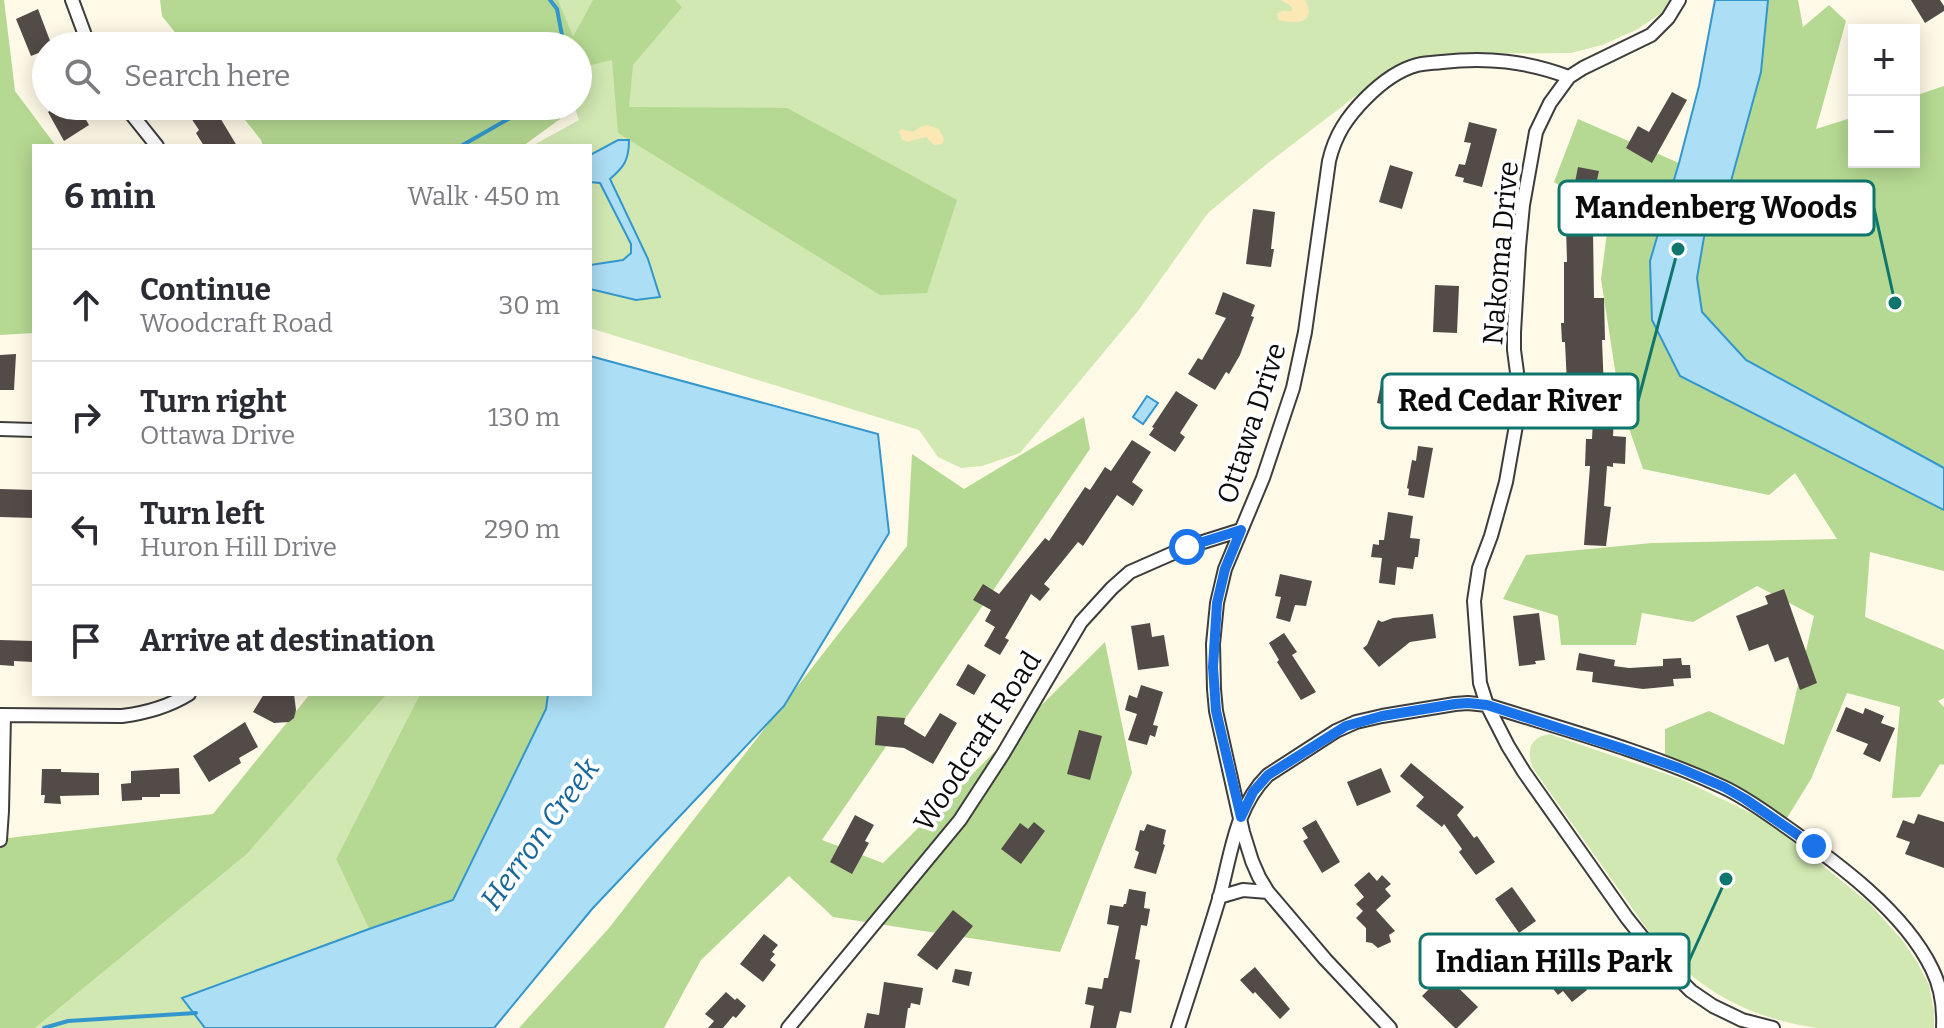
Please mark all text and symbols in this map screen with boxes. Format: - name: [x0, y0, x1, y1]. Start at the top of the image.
- map controls: [1848, 24, 1920, 168]
- button: +: [1848, 24, 1920, 96]
- search box: [32, 32, 592, 120]
- icon: search: [60, 54, 104, 98]
- text: Search here: [124, 58, 291, 94]
- button: −: [1848, 96, 1920, 168]
- street label: Nakoma Drive: [1476, 160, 1525, 346]
- text: 6 min: [64, 176, 155, 217]
- text: Walk · 450 m: [407, 181, 560, 212]
- callout: Mandenberg Woods: [1559, 181, 1874, 235]
- text: Mandenberg Woods: [1575, 190, 1857, 226]
- text: Continue: [140, 272, 271, 308]
- icon: ahead: [64, 283, 108, 327]
- text: 30 m: [499, 290, 560, 321]
- text: Woodcraft Road: [140, 308, 333, 339]
- street label: Ottawa Drive: [1210, 339, 1293, 508]
- callout: Red Cedar River: [1382, 374, 1638, 428]
- text: Red Cedar River: [1398, 383, 1622, 419]
- text: Turn right: [140, 384, 287, 420]
- icon: right: [64, 395, 108, 439]
- text: 130 m: [488, 402, 560, 433]
- text: Ottawa Drive: [140, 420, 295, 451]
- text: Turn left: [140, 496, 265, 532]
- icon: left: [64, 507, 108, 551]
- text: 290 m: [484, 514, 560, 545]
- route start: [1169, 529, 1205, 565]
- text: Huron Hill Drive: [140, 532, 337, 563]
- icon: arrive: [64, 619, 108, 663]
- text: Arrive at destination: [140, 623, 435, 659]
- street label: Woodcraft Road: [907, 645, 1048, 837]
- water label: Herron Creek: [473, 751, 607, 917]
- route end: [1796, 828, 1832, 864]
- callout: Indian Hills Park: [1420, 934, 1689, 988]
- text: Indian Hills Park: [1435, 944, 1673, 980]

